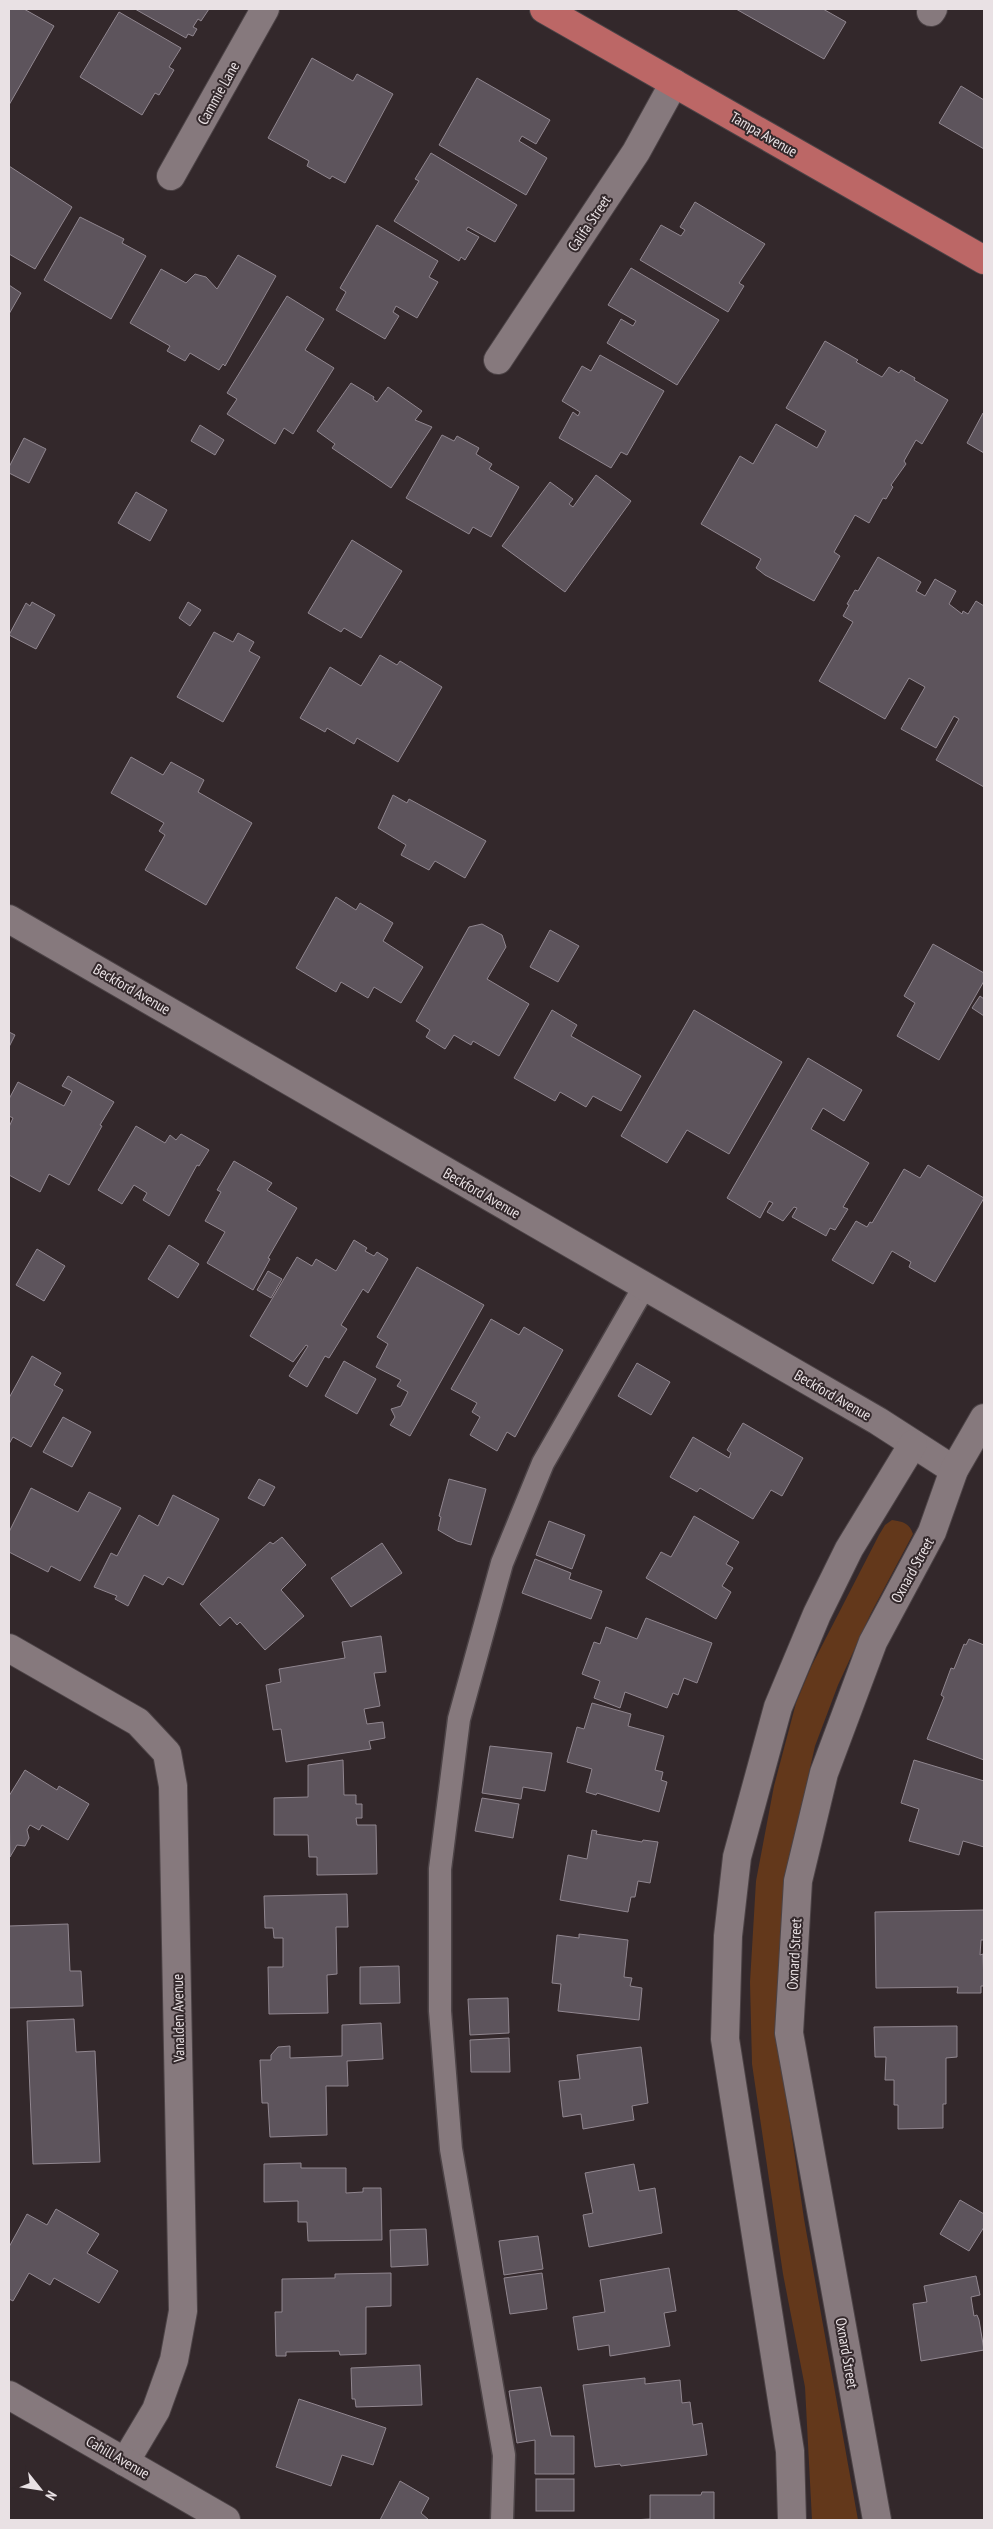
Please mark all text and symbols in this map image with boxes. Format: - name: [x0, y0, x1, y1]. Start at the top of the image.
- street label: Cammie Lane: [193, 58, 243, 128]
- street label: Tampa Avenue: [727, 107, 801, 161]
- street label: Califa Street: [563, 191, 615, 255]
- street label: Beckford Avenue: [90, 959, 174, 1019]
- street label: Beckford Avenue: [440, 1163, 524, 1223]
- street label: Beckford Avenue: [791, 1365, 875, 1425]
- street label: Oxnard Street: [886, 1534, 938, 1606]
- street label: Oxnard Street: [783, 1918, 805, 1990]
- street label: Vanalden Avenue: [168, 1974, 188, 2063]
- street label: Oxnard Street: [831, 2316, 863, 2390]
- street label: Cahill Avenue: [83, 2431, 153, 2483]
- north arrow: [15, 2464, 65, 2514]
- text: N: [42, 2488, 61, 2503]

